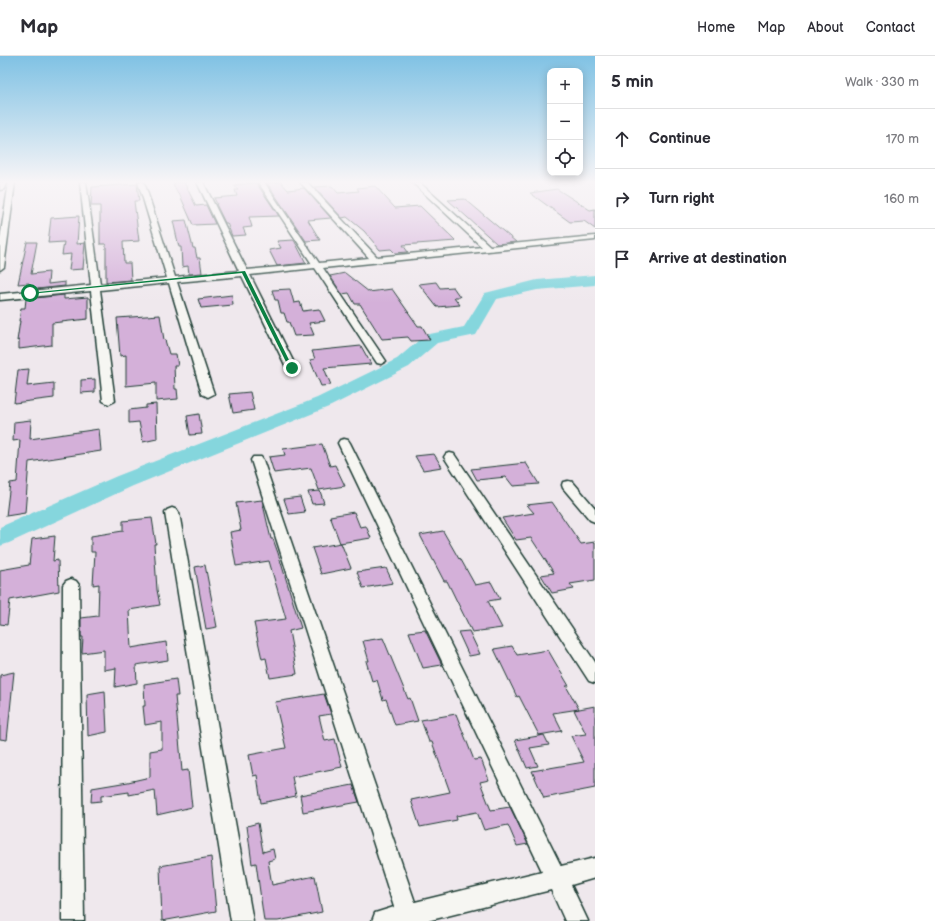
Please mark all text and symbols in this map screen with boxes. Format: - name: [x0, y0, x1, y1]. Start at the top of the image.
- text: Map: [20, 16, 58, 39]
- text: Home: [697, 19, 735, 36]
- text: Map: [757, 19, 785, 36]
- text: About: [807, 19, 844, 36]
- text: Contact: [866, 19, 915, 36]
- map controls: [547, 68, 583, 176]
- button: +: [547, 68, 583, 104]
- text: 5 min: [611, 72, 654, 92]
- text: Walk · 330 m: [845, 74, 919, 90]
- button: −: [547, 104, 583, 140]
- icon: ahead: [611, 128, 633, 150]
- text: Continue: [649, 129, 711, 148]
- text: 170 m: [886, 131, 919, 147]
- button: locate: [547, 140, 583, 176]
- icon: right: [611, 188, 633, 210]
- text: Turn right: [649, 189, 714, 208]
- text: 160 m: [884, 191, 919, 207]
- icon: arrive: [611, 248, 633, 270]
- text: Arrive at destination: [649, 249, 787, 268]
- route start: [21, 284, 39, 302]
- route end: [283, 359, 301, 377]

